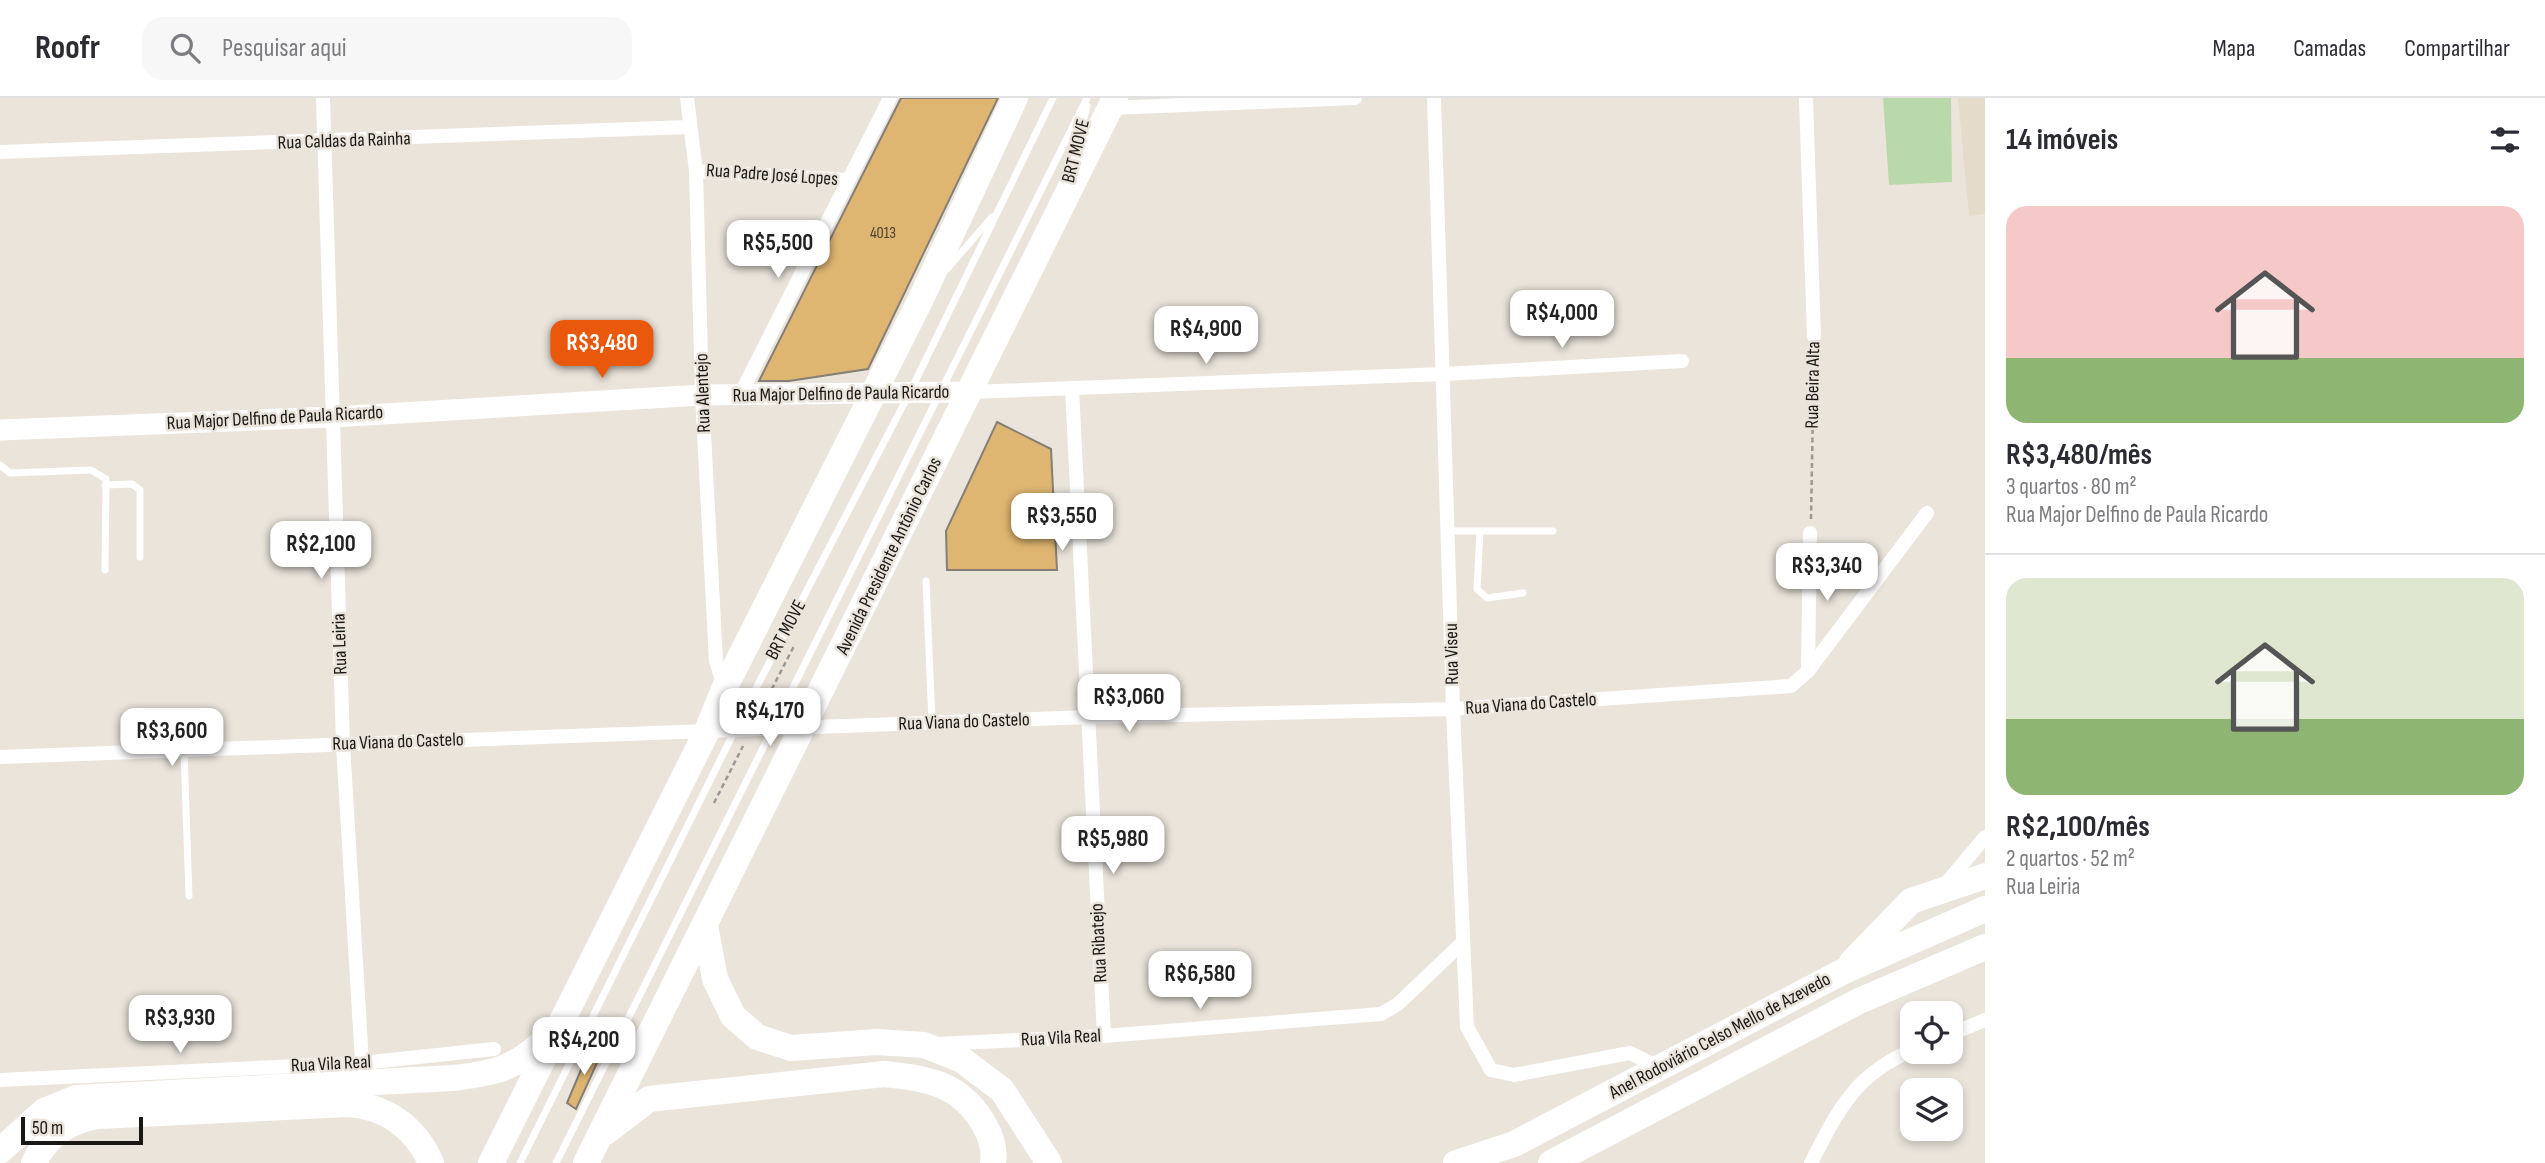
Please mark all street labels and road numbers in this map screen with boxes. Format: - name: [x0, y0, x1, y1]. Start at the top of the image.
- street label: BRT MOVE: [1057, 117, 1095, 185]
- street label: Rua Caldas da Rainha: [277, 127, 411, 155]
- street label: Rua Padre José Lopes: [705, 159, 839, 191]
- street label: Rua Beira Alta: [1801, 341, 1825, 429]
- street label: Rua Alentejo: [690, 353, 716, 433]
- street label: Rua Major Delfino de Paula Ricardo: [732, 381, 950, 407]
- street label: Rua Major Delfino de Paula Ricardo: [166, 401, 384, 435]
- street label: Avenida Presidente Antônio Carlos: [831, 453, 947, 659]
- street label: BRT MOVE: [761, 596, 811, 664]
- street label: Rua Leiria: [327, 613, 353, 675]
- street label: Rua Viseu: [1440, 623, 1464, 685]
- street label: Rua Viana do Castelo: [1465, 688, 1597, 720]
- street label: Rua Viana do Castelo: [898, 708, 1030, 736]
- street label: Rua Viana do Castelo: [332, 728, 464, 756]
- street label: Rua Ribatejo: [1085, 903, 1113, 983]
- street label: Anel Rodoviário Celso Mello de Azevedo: [1604, 968, 1835, 1105]
- street label: Rua Vila Real: [1020, 1024, 1102, 1052]
- street label: Rua Vila Real: [290, 1050, 372, 1078]

